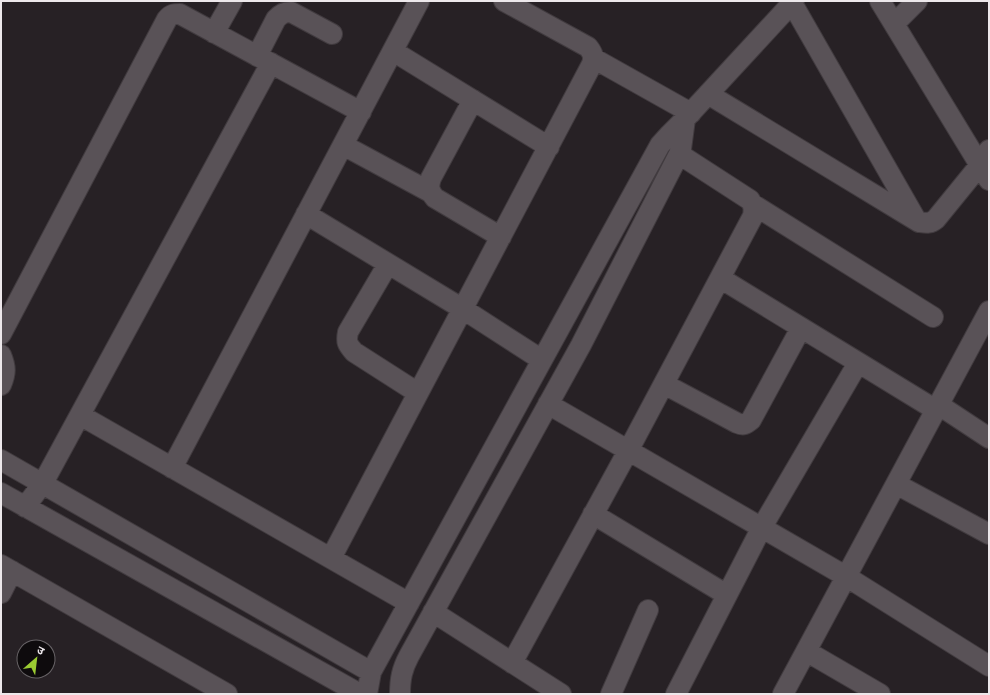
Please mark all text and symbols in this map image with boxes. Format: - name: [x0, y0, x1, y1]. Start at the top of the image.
- north arrow: [16, 639, 56, 679]
- text: उ: [35, 642, 48, 658]

